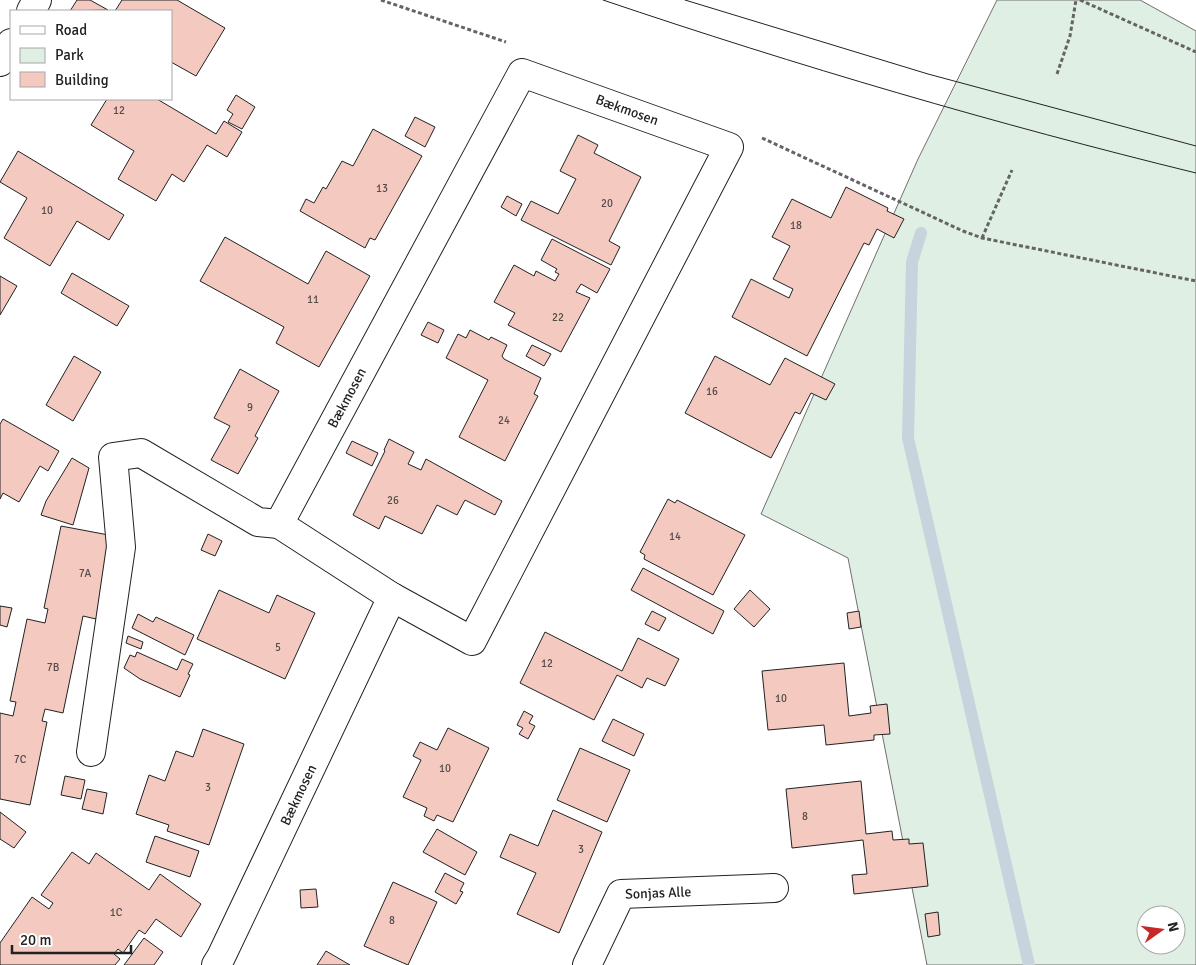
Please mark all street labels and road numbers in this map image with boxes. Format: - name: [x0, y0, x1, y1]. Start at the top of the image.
- street label: Bækmosen: [593, 91, 661, 129]
- street label: Bækmosen: [324, 365, 370, 431]
- street label: Bækmosen: [276, 761, 320, 828]
- street label: Sonjas Alle: [625, 883, 692, 902]

